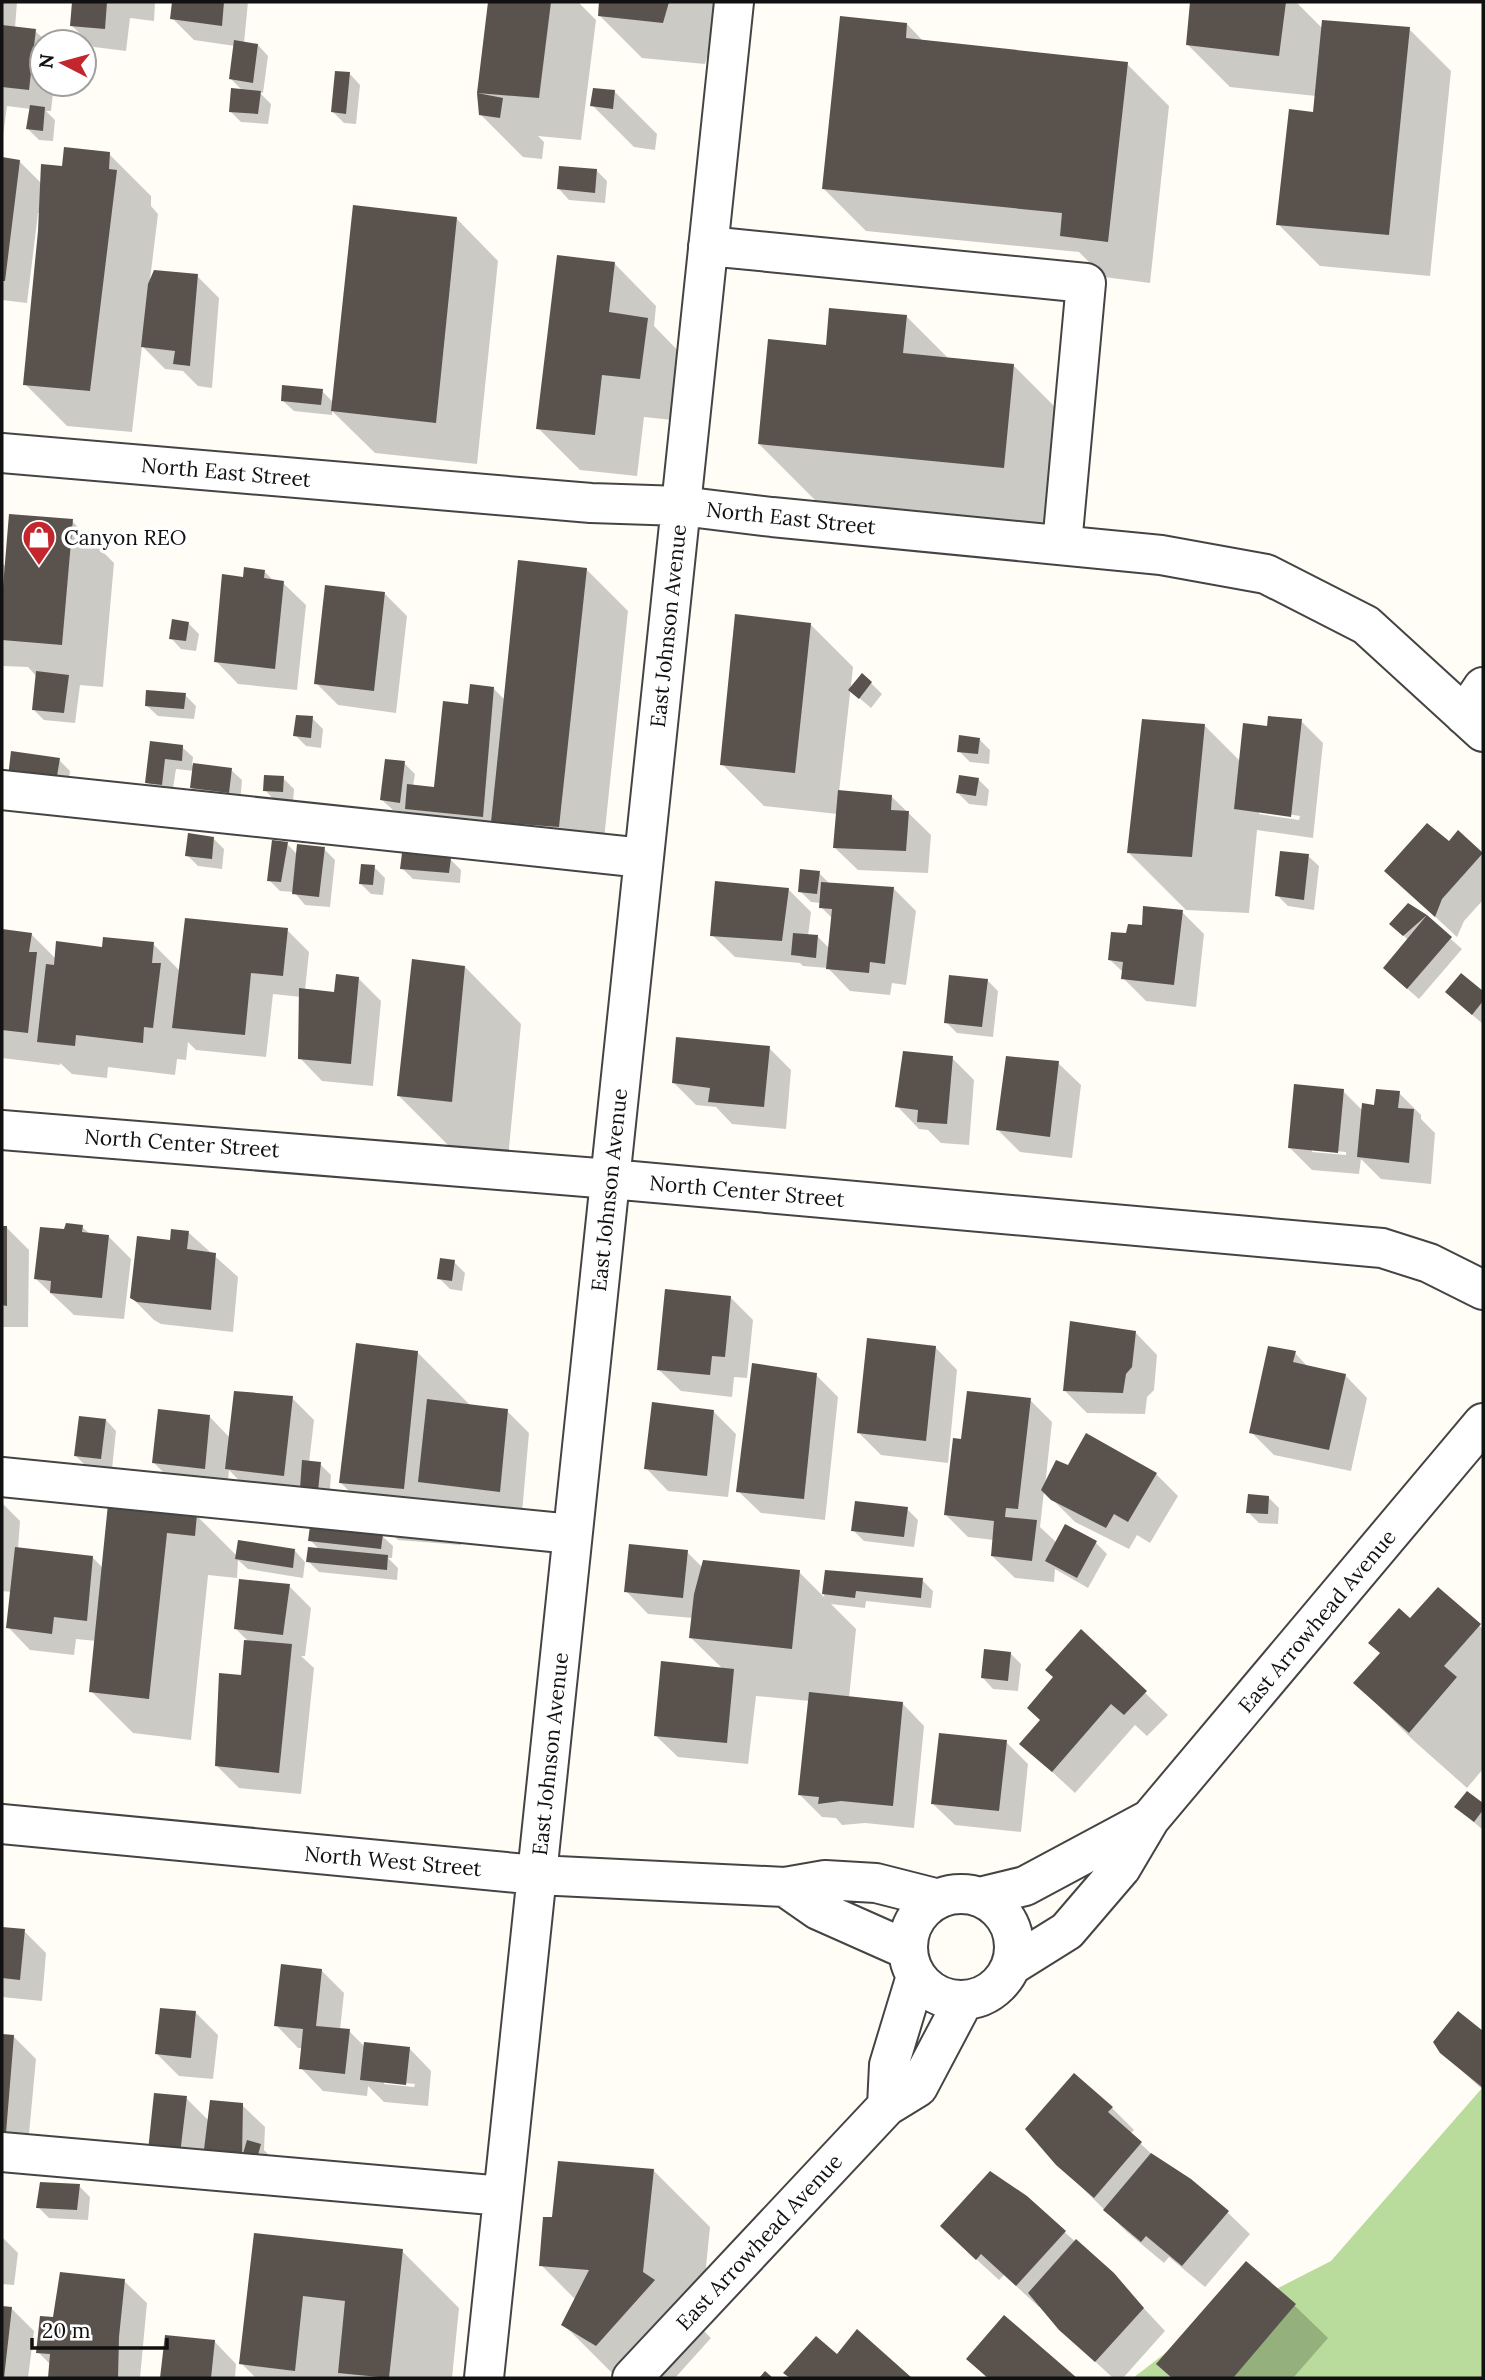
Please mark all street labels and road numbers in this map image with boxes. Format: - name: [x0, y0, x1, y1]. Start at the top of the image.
- street label: North East Street: [140, 451, 313, 493]
- street label: North East Street: [705, 496, 878, 540]
- street label: East Johnson Avenue: [644, 523, 692, 729]
- street label: East Johnson Avenue: [585, 1087, 633, 1293]
- street label: North Center Street: [83, 1123, 281, 1163]
- street label: North Center Street: [648, 1169, 847, 1213]
- street label: East Arrowhead Avenue: [1232, 1524, 1402, 1718]
- street label: East Johnson Avenue: [526, 1651, 574, 1857]
- street label: North West Street: [303, 1840, 484, 1882]
- street label: East Arrowhead Avenue: [670, 2148, 848, 2336]

